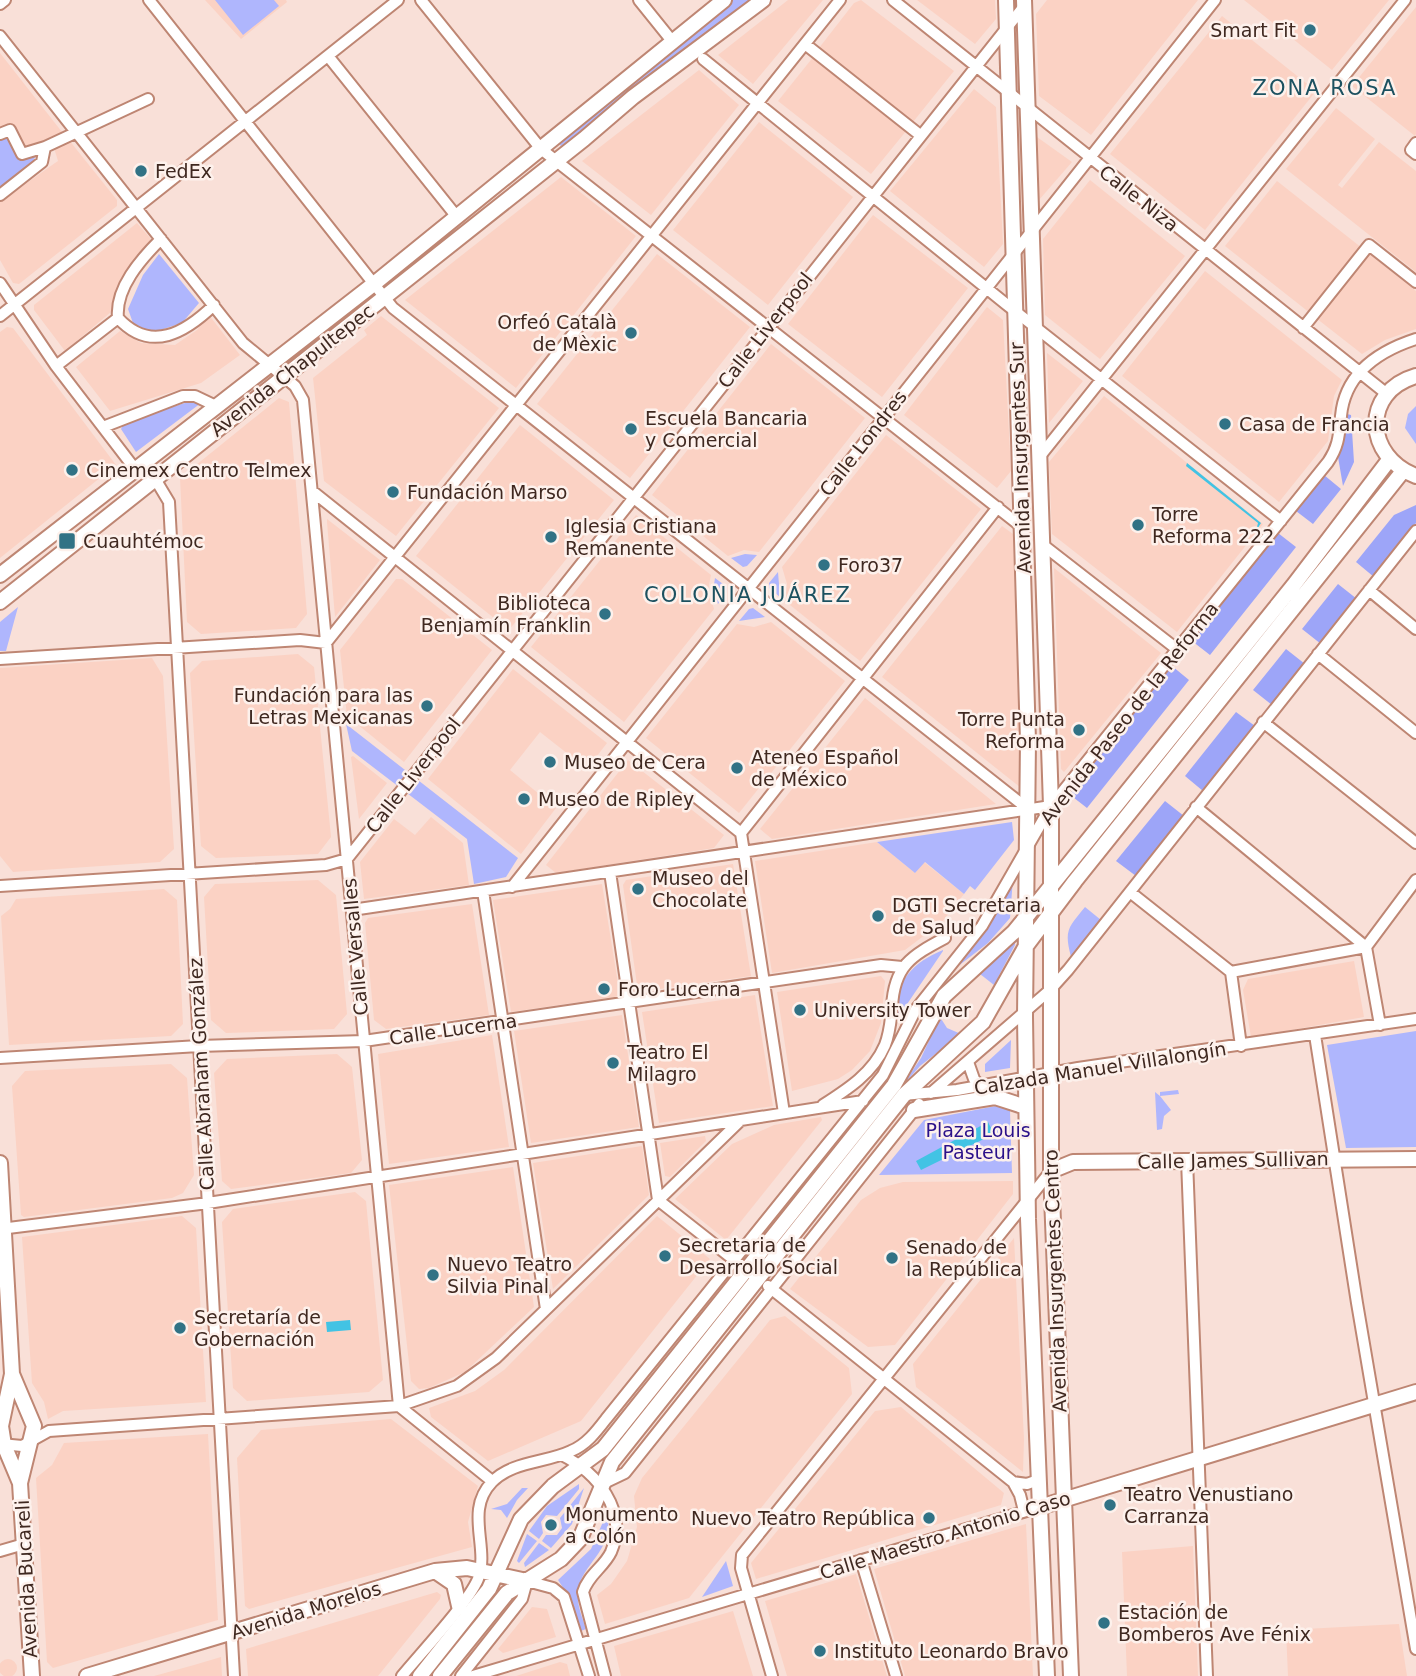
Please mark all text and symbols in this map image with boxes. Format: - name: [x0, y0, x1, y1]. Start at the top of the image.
- place label: Smart Fit: [1210, 19, 1296, 41]
- marker: Smart Fit: [1302, 22, 1318, 38]
- district label: ZONA ROSA: [1253, 76, 1397, 100]
- place label: FedEx: [155, 160, 212, 182]
- street label: Calle Niza: [1095, 160, 1183, 236]
- marker: FedEx: [133, 163, 149, 179]
- street label: Calle Liverpool: [713, 268, 817, 392]
- street label: Avenida Chapultepec: [206, 299, 378, 441]
- place label: Orfeó Català de Mèxic: [497, 311, 617, 355]
- marker: Orfeó Català de Mèxic: [623, 325, 639, 341]
- street label: Avenida Insurgentes Sur: [1005, 342, 1035, 574]
- street label: Calle Londres: [815, 386, 911, 500]
- place label: Escuela Bancaria y Comercial: [645, 407, 808, 451]
- place label: Casa de Francia: [1239, 413, 1390, 435]
- marker: Casa de Francia: [1217, 416, 1233, 432]
- marker: Escuela Bancaria y Comercial: [623, 421, 639, 437]
- place label: Cinemex Centro Telmex: [86, 459, 311, 481]
- marker: Cinemex Centro Telmex: [64, 462, 80, 478]
- place label: Fundación Marso: [407, 481, 567, 503]
- marker: Fundación Marso: [385, 484, 401, 500]
- place label: Torre Reforma 222: [1151, 503, 1274, 547]
- place label: Iglesia Cristiana Remanente: [565, 515, 717, 559]
- marker: Torre Reforma 222: [1130, 517, 1146, 533]
- marker: Iglesia Cristiana Remanente: [543, 529, 559, 545]
- place label: Cuauhtémoc: [83, 530, 204, 552]
- marker: Cuauhtémoc: [57, 531, 77, 551]
- place label: Foro37: [838, 554, 903, 576]
- marker: Foro37: [816, 557, 832, 573]
- district label: COLONIA JUÁREZ: [644, 582, 852, 607]
- place label: Biblioteca Benjamín Franklin: [421, 592, 591, 636]
- street label: Avenida Paseo de la Reforma: [1035, 597, 1223, 829]
- marker: Biblioteca Benjamín Franklin: [597, 606, 613, 622]
- place label: Fundación para las Letras Mexicanas: [234, 684, 413, 728]
- marker: Fundación para las Letras Mexicanas: [419, 698, 435, 714]
- place label: Torre Punta Reforma: [957, 708, 1065, 752]
- street label: Calle Liverpool: [361, 713, 465, 837]
- marker: Torre Punta Reforma: [1071, 722, 1087, 738]
- place label: Ateneo Español de México: [751, 746, 899, 790]
- place label: Museo de Cera: [564, 751, 706, 773]
- marker: Museo de Cera: [542, 754, 558, 770]
- marker: Ateneo Español de México: [729, 760, 745, 776]
- place label: Museo de Ripley: [538, 788, 694, 810]
- marker: Museo de Ripley: [516, 791, 532, 807]
- place label: Museo del Chocolate: [652, 867, 749, 911]
- street label: Calle Versalles: [338, 877, 372, 1017]
- marker: Museo del Chocolate: [630, 881, 646, 897]
- place label: DGTI Secretaria de Salud: [892, 894, 1041, 938]
- marker: DGTI Secretaria de Salud: [870, 908, 886, 924]
- street label: Calle Abraham González: [184, 957, 218, 1191]
- place label: Foro Lucerna: [618, 978, 741, 1000]
- marker: Foro Lucerna: [596, 981, 612, 997]
- place label: University Tower: [814, 999, 971, 1021]
- marker: University Tower: [792, 1002, 808, 1018]
- street label: Calle Lucerna: [388, 1009, 518, 1049]
- street label: Calzada Manuel Villalongín: [972, 1037, 1228, 1099]
- place label: Teatro El Milagro: [626, 1041, 709, 1085]
- marker: Teatro El Milagro: [605, 1055, 621, 1071]
- park label: Plaza Louis Pasteur: [925, 1119, 1031, 1163]
- street label: Calle James Sullivan: [1137, 1147, 1329, 1173]
- street label: Avenida Insurgentes Centro: [1039, 1149, 1071, 1413]
- place label: Secretaria de Desarrollo Social: [679, 1234, 838, 1278]
- place label: Senado de la República: [906, 1236, 1022, 1280]
- marker: Secretaria de Desarrollo Social: [657, 1248, 673, 1264]
- marker: Senado de la República: [884, 1250, 900, 1266]
- place label: Nuevo Teatro Silvia Pinal: [447, 1253, 572, 1297]
- marker: Nuevo Teatro Silvia Pinal: [425, 1267, 441, 1283]
- place label: Secretaría de Gobernación: [194, 1306, 321, 1350]
- marker: Secretaría de Gobernación: [172, 1320, 188, 1336]
- place label: Teatro Venustiano Carranza: [1123, 1483, 1293, 1527]
- street label: Calle Maestro Antonio Caso: [817, 1486, 1073, 1584]
- marker: Teatro Venustiano Carranza: [1102, 1497, 1118, 1513]
- street label: Avenida Bucareli: [11, 1499, 41, 1659]
- place label: Monumento a Colón: [565, 1503, 678, 1547]
- place label: Nuevo Teatro República: [691, 1507, 915, 1529]
- marker: Nuevo Teatro República: [921, 1510, 937, 1526]
- marker: Monumento a Colón: [543, 1517, 559, 1533]
- street label: Avenida Morelos: [228, 1577, 384, 1643]
- place label: Estación de Bomberos Ave Fénix: [1118, 1601, 1311, 1645]
- marker: Estación de Bomberos Ave Fénix: [1096, 1615, 1112, 1631]
- place label: Instituto Leonardo Bravo: [834, 1640, 1069, 1662]
- marker: Instituto Leonardo Bravo: [812, 1643, 828, 1659]

